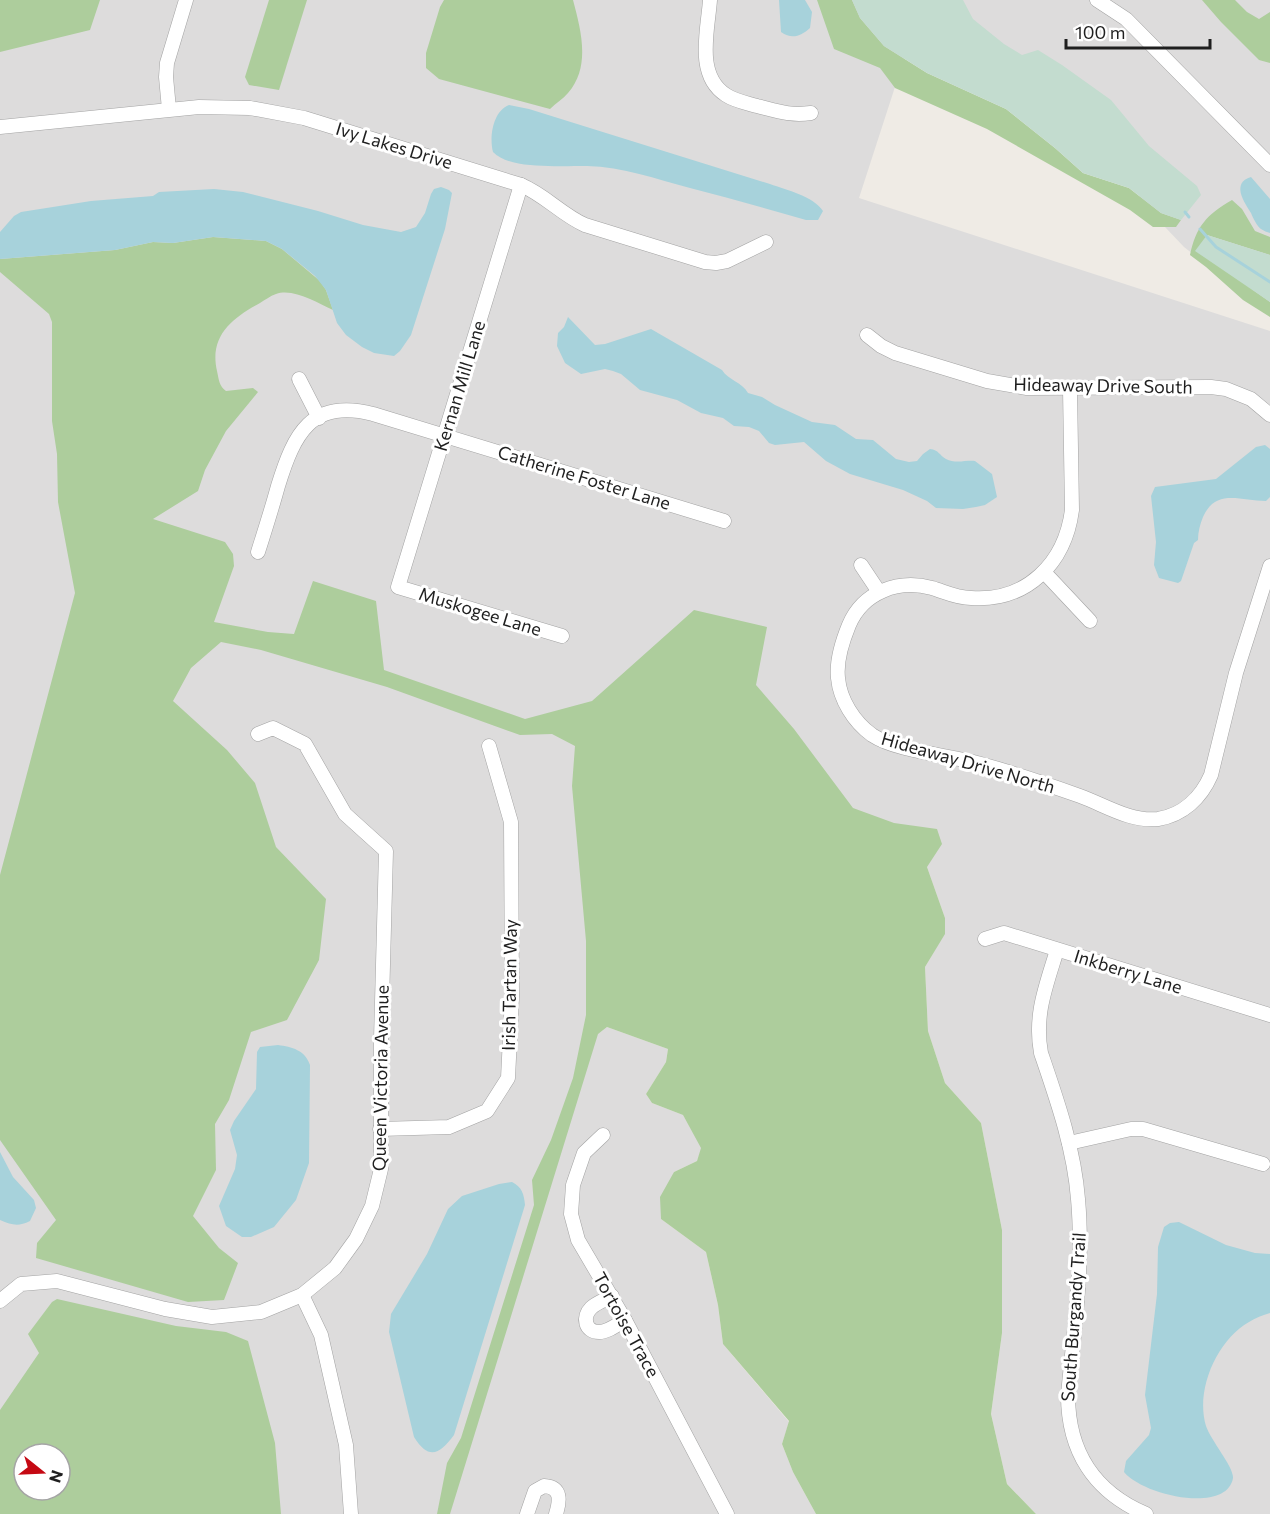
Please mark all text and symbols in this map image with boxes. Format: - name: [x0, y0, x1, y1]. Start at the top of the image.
- scale bar: [1066, 12, 1210, 50]
- text: 100 m: [1075, 21, 1125, 43]
- street label: Ivy Lakes Drive: [333, 117, 455, 173]
- street label: Kernan Mill Lane: [429, 318, 489, 454]
- street label: Hideaway Drive South: [1013, 372, 1193, 398]
- street label: Catherine Foster Lane: [495, 440, 673, 514]
- street label: Muskogee Lane: [416, 582, 544, 640]
- street label: Hideaway Drive North: [879, 727, 1058, 797]
- street label: Irish Tartan Way: [497, 919, 521, 1051]
- street label: Inkberry Lane: [1072, 944, 1185, 998]
- street label: Queen Victoria Avenue: [367, 985, 393, 1171]
- street label: South Burgandy Trail: [1056, 1232, 1090, 1402]
- street label: Tortoise Trace: [589, 1268, 665, 1381]
- north arrow: [12, 1442, 72, 1502]
- text: N: [46, 1468, 68, 1485]

